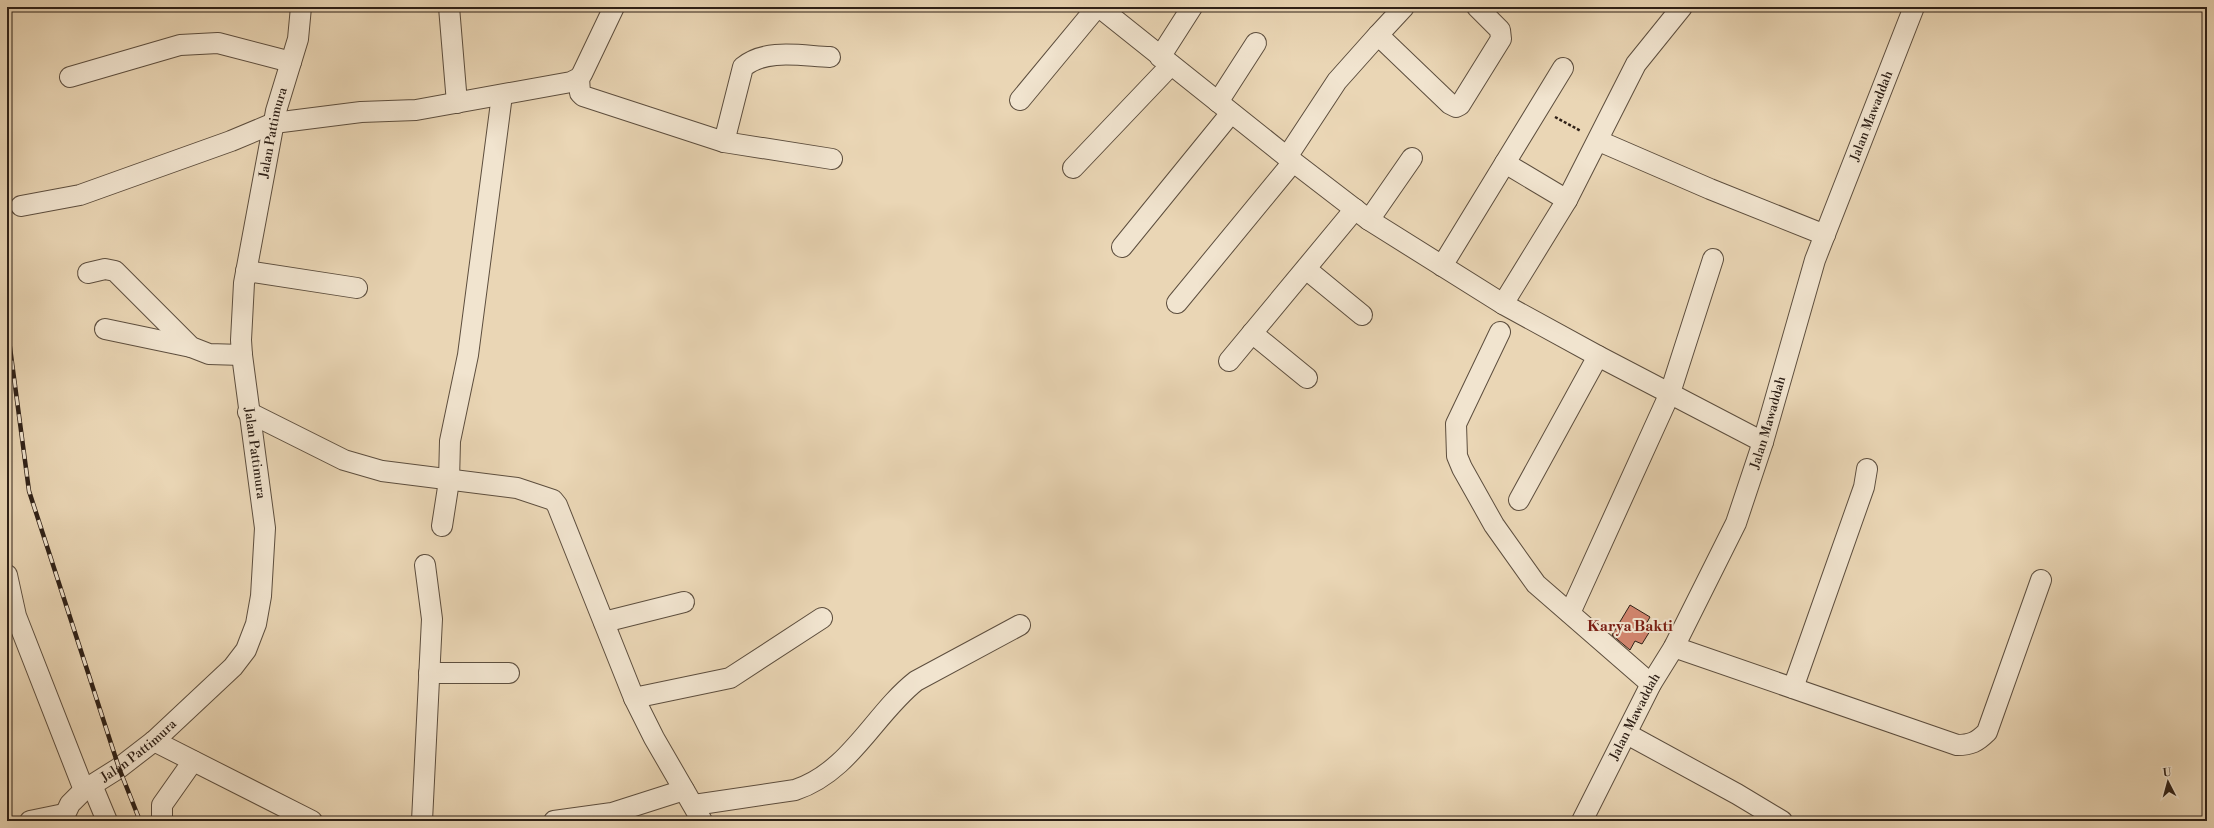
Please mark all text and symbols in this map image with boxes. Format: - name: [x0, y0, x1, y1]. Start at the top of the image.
- street label: Jalan Mawaddah: [1846, 68, 1896, 164]
- street label: Jalan Pattimura: [256, 85, 291, 180]
- street label: Jalan Mawaddah: [1746, 374, 1789, 472]
- street label: Jalan Pattimura: [241, 405, 269, 500]
- district label: Karya Bakti: [1587, 617, 1673, 636]
- street label: Jalan Mawaddah: [1606, 670, 1664, 764]
- street label: Jalan Pattimura: [97, 716, 180, 786]
- north arrow: [2148, 762, 2188, 802]
- text: U: [2162, 766, 2173, 780]

